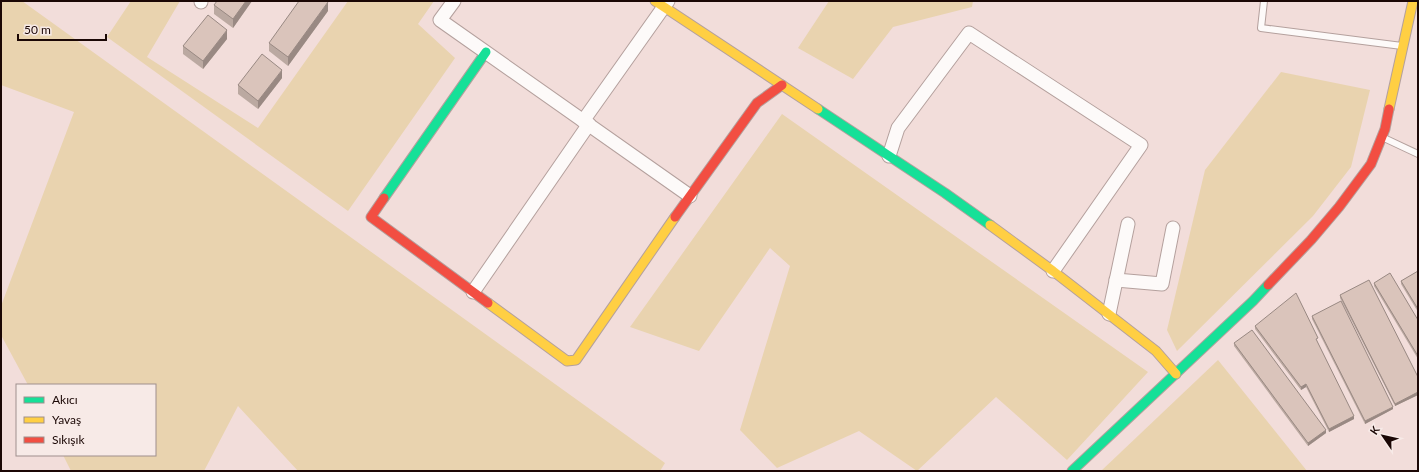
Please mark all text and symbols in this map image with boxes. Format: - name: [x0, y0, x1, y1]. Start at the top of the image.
- scale bar: [18, 16, 106, 42]
- text: 50 m: [24, 22, 51, 37]
- legend: [16, 384, 156, 456]
- text: Akıcı: [52, 392, 78, 407]
- text: Yavaş: [52, 412, 81, 427]
- north arrow: [1363, 416, 1403, 456]
- text: K: [1367, 423, 1382, 437]
- text: Sıkışık: [52, 432, 85, 447]

